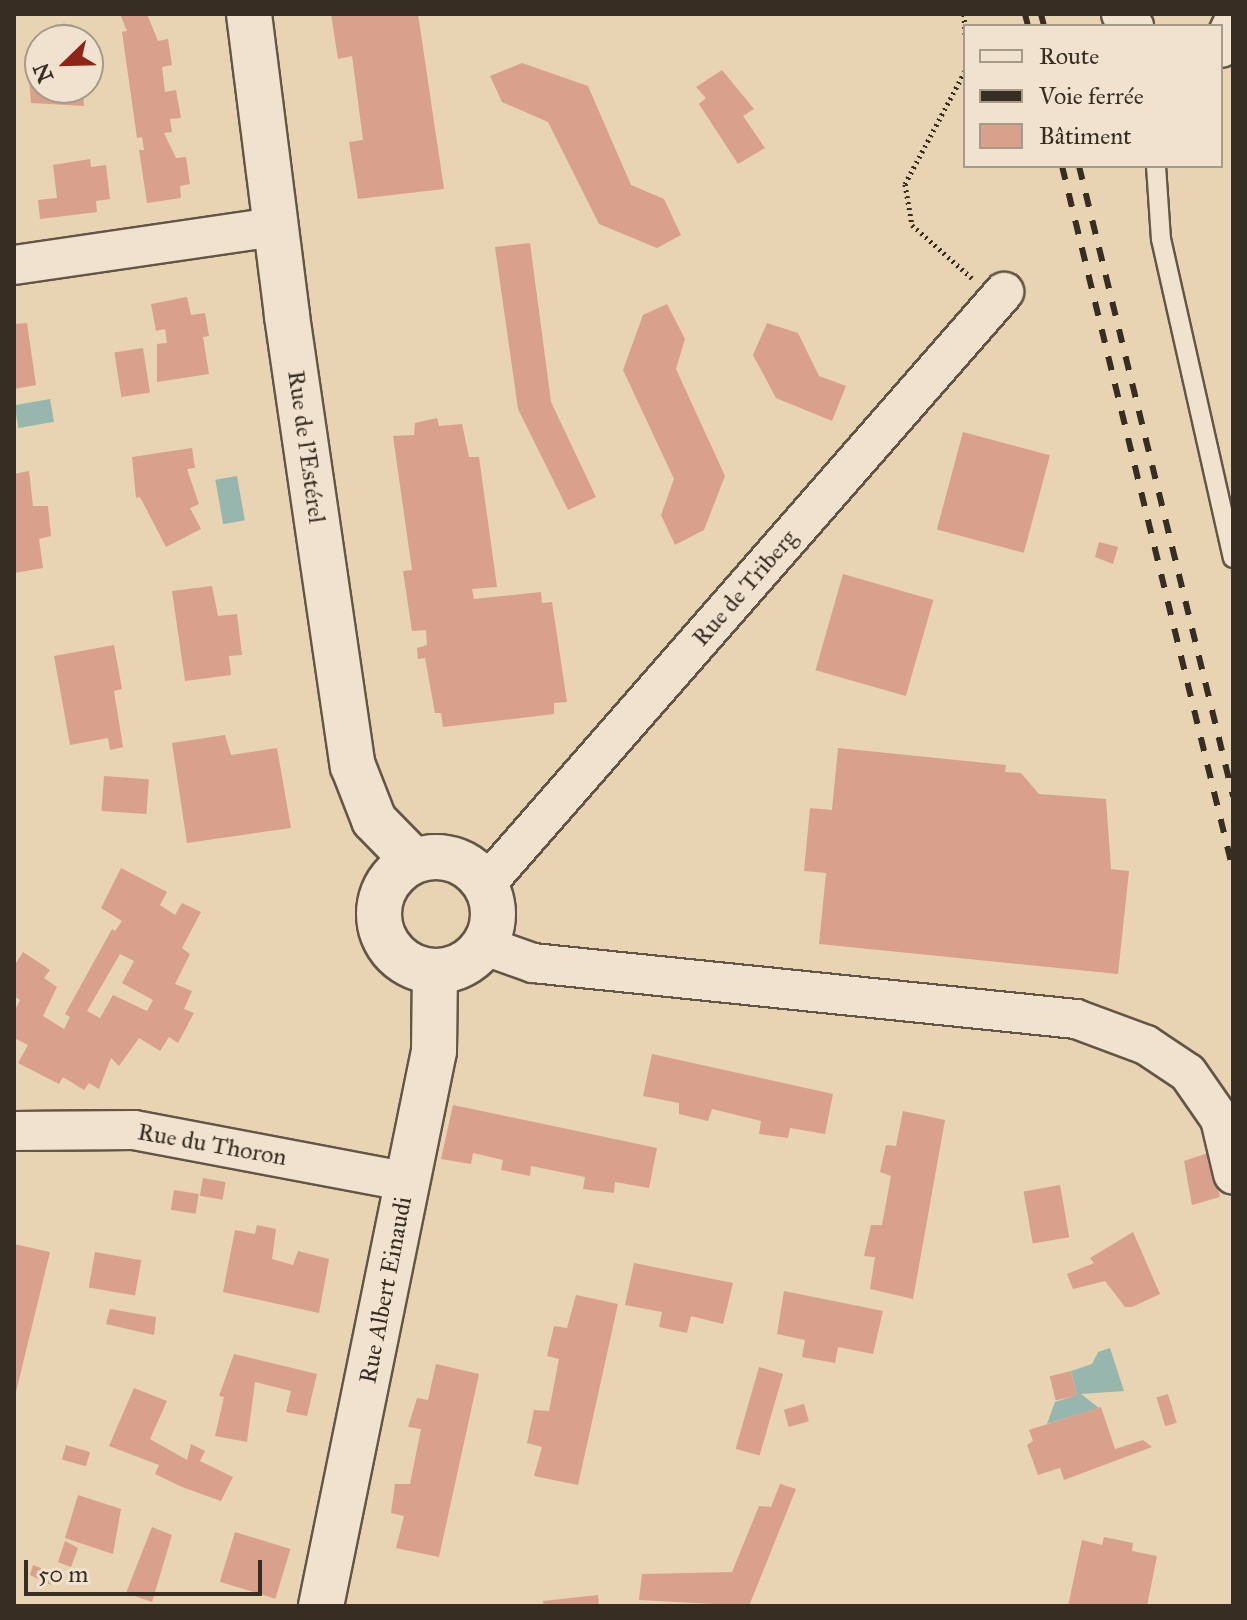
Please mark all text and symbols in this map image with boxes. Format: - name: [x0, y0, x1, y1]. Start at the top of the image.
- north arrow: [24, 24, 104, 104]
- legend: [963, 24, 1223, 168]
- text: Route: [1039, 41, 1099, 71]
- text: N: [27, 59, 59, 87]
- text: Voie ferrée: [1039, 81, 1144, 111]
- text: Bâtiment: [1039, 121, 1132, 151]
- street label: Rue de l'Estérel: [281, 369, 331, 525]
- street label: Rue de Triberg: [687, 524, 803, 652]
- street label: Rue du Thoron: [135, 1118, 289, 1172]
- street label: Rue Albert Einaudi: [354, 1194, 418, 1386]
- scale bar: [28, 1544, 266, 1594]
- text: 50 m: [38, 1559, 88, 1589]

